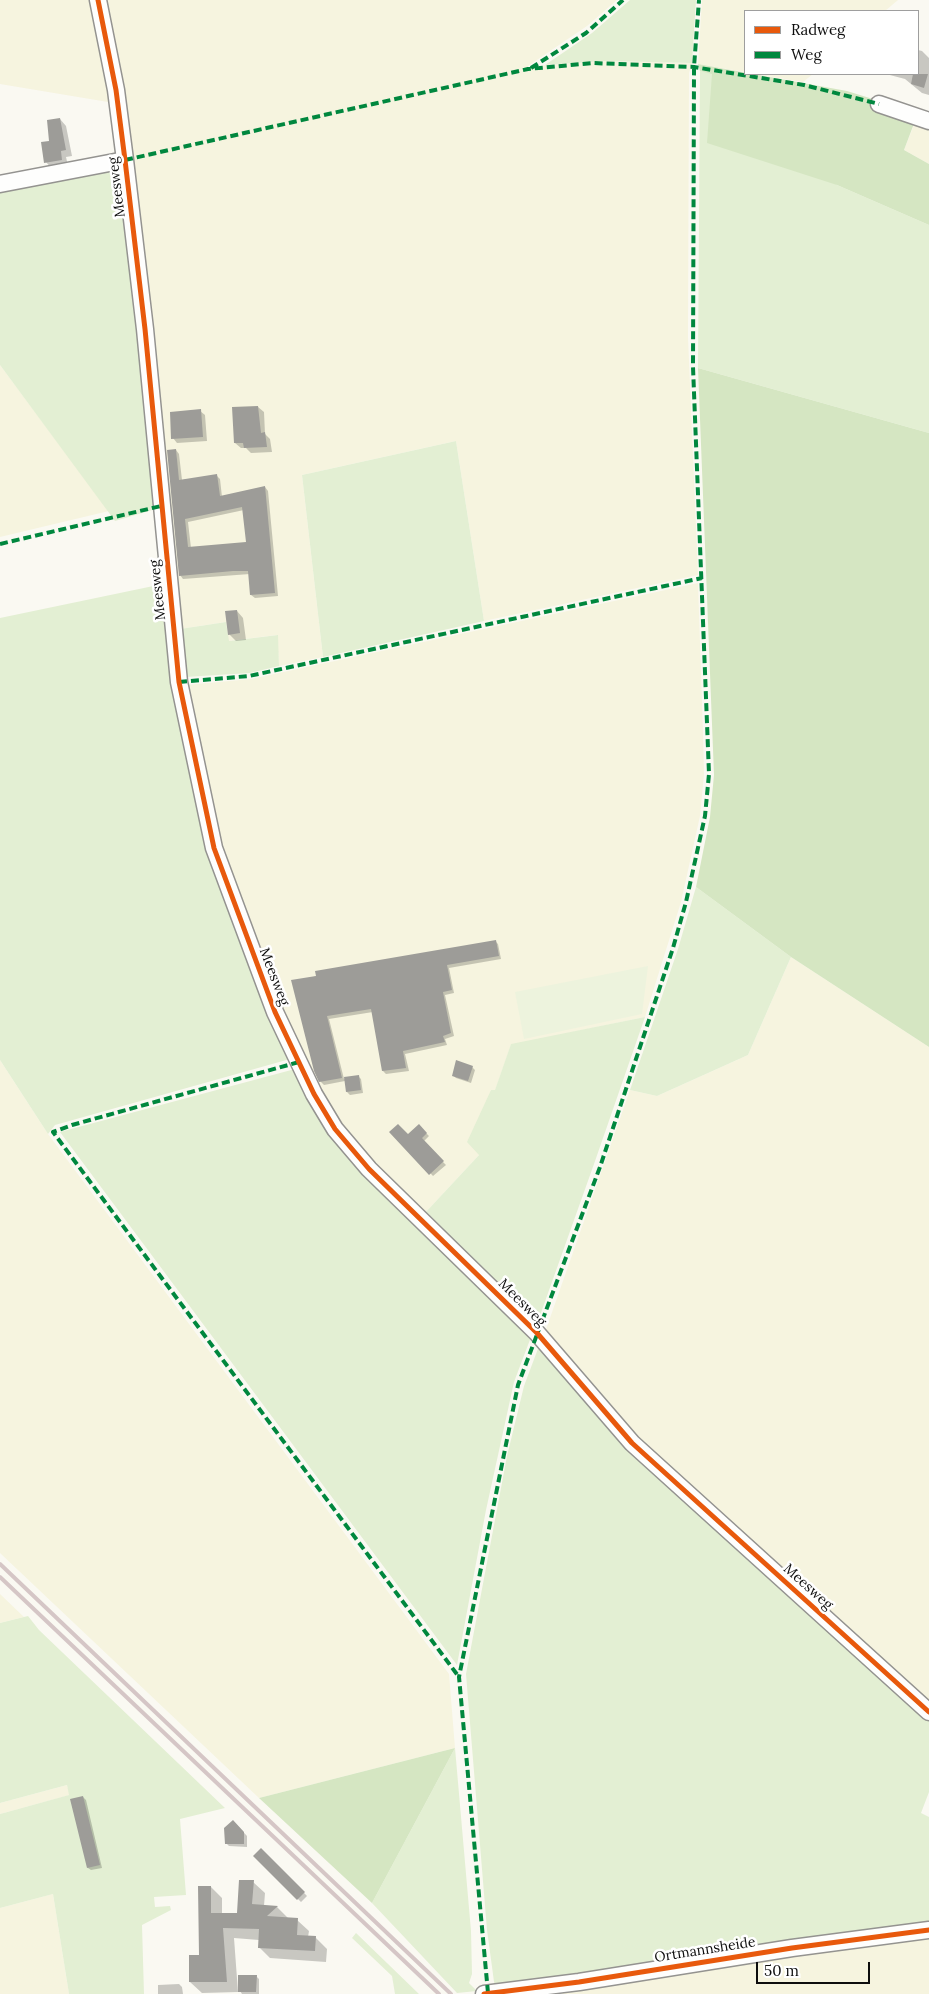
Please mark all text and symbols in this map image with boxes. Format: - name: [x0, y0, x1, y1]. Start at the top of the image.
- legend: [744, 10, 919, 75]
- text: Radweg: [791, 20, 845, 39]
- text: Weg: [791, 45, 822, 64]
- street label: Meesweg: [105, 156, 129, 218]
- street label: Meesweg: [146, 559, 170, 621]
- street label: Meesweg: [255, 946, 293, 1008]
- street label: Meesweg: [495, 1276, 549, 1330]
- street label: Meesweg: [780, 1560, 836, 1614]
- street label: Ortmannsheide: [653, 1934, 757, 1966]
- scale bar: [759, 1952, 873, 1984]
- text: 50 m: [764, 1961, 799, 1980]

